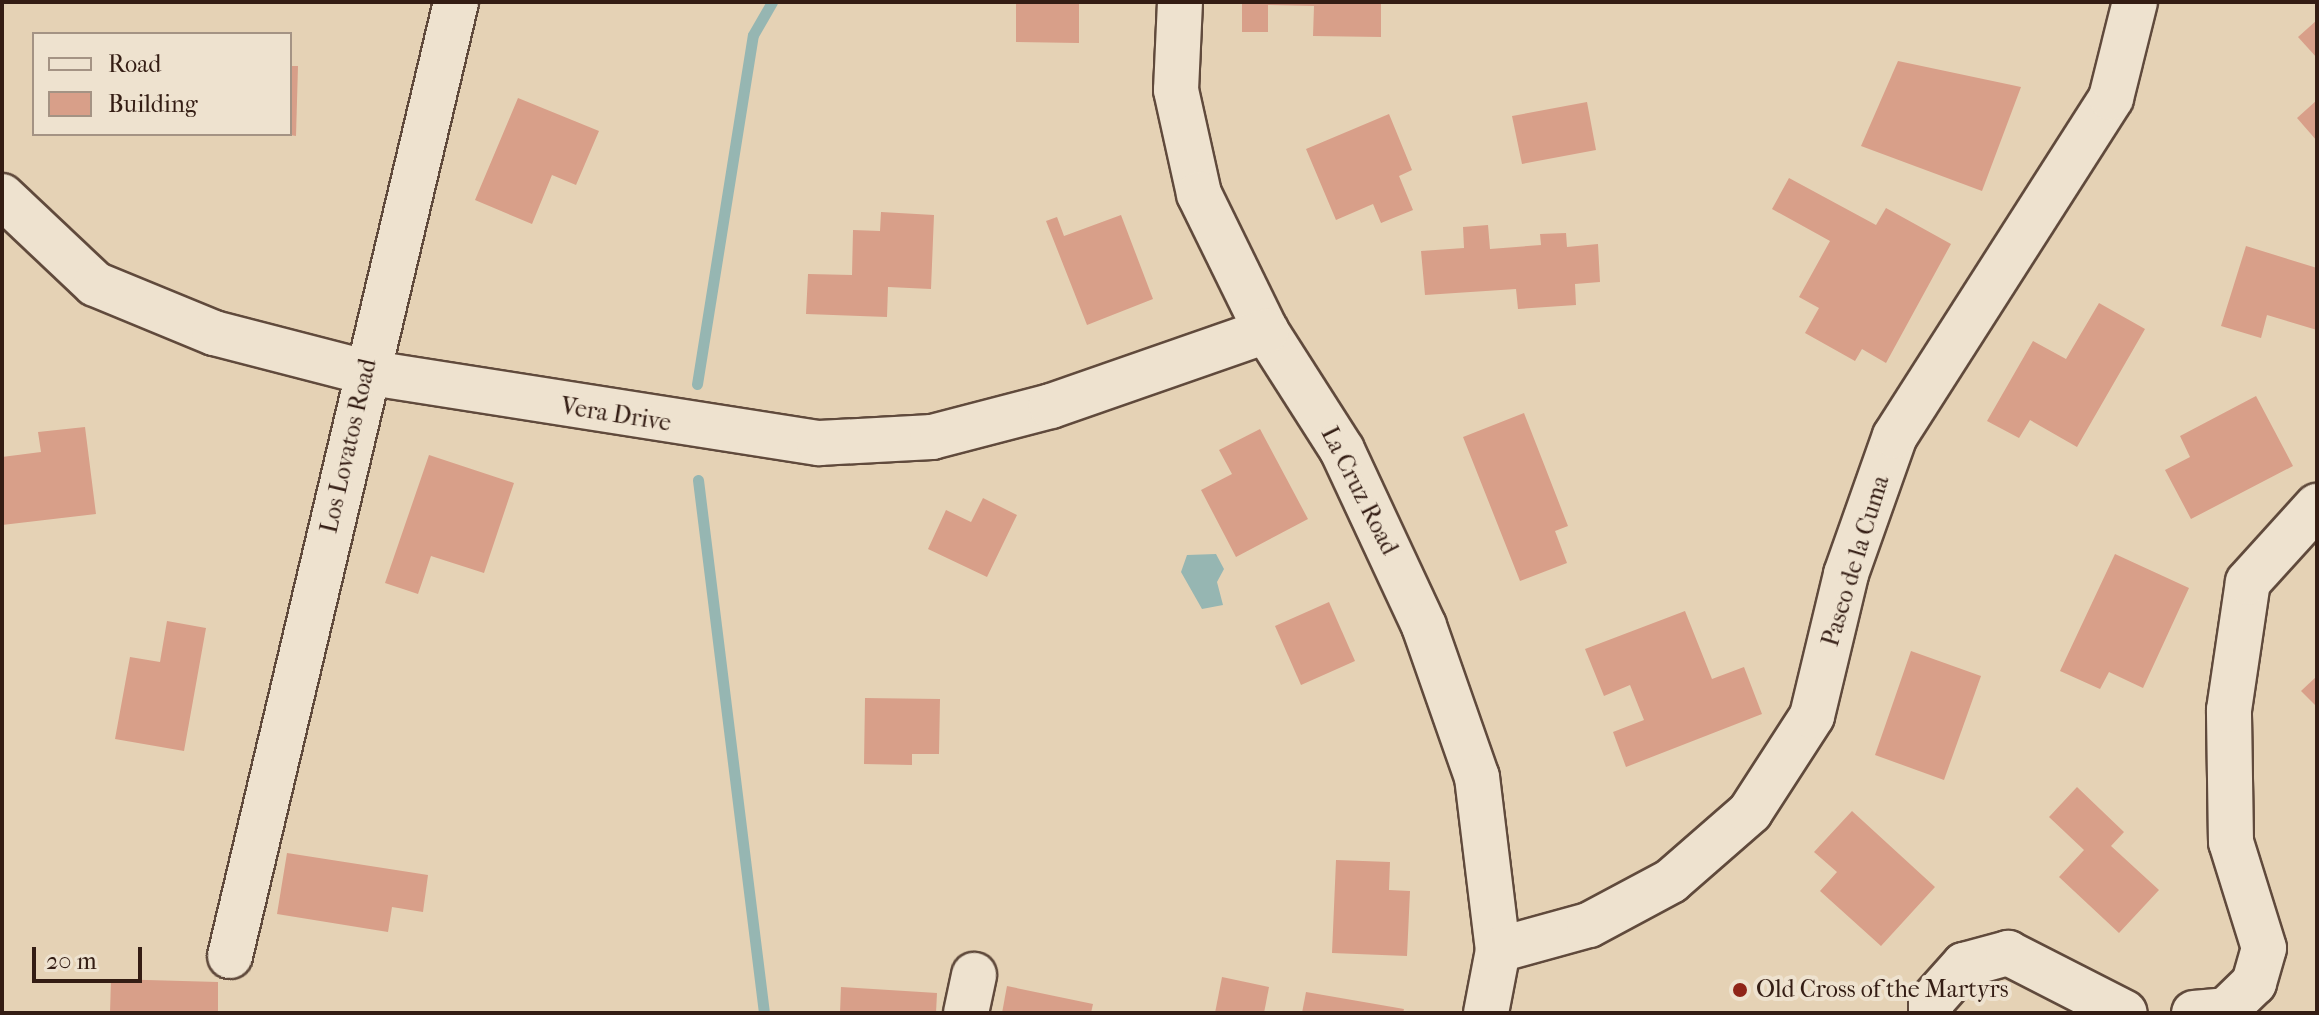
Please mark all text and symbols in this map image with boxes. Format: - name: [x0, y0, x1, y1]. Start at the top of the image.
- legend: [32, 32, 292, 136]
- text: Road: [108, 50, 161, 78]
- text: Building: [108, 90, 198, 118]
- street label: Los Lovatos Road: [315, 356, 383, 536]
- street label: Vera Drive: [559, 392, 673, 438]
- street label: La Cruz Road: [1314, 422, 1404, 560]
- street label: Paseo de la Cuma: [1816, 472, 1896, 650]
- scale bar: [36, 931, 146, 981]
- text: 20 m: [46, 947, 97, 975]
- place label: Old Cross of the Martyrs: [1756, 976, 2009, 1004]
- marker: Old Cross of the Martyrs: [1731, 981, 1749, 999]

